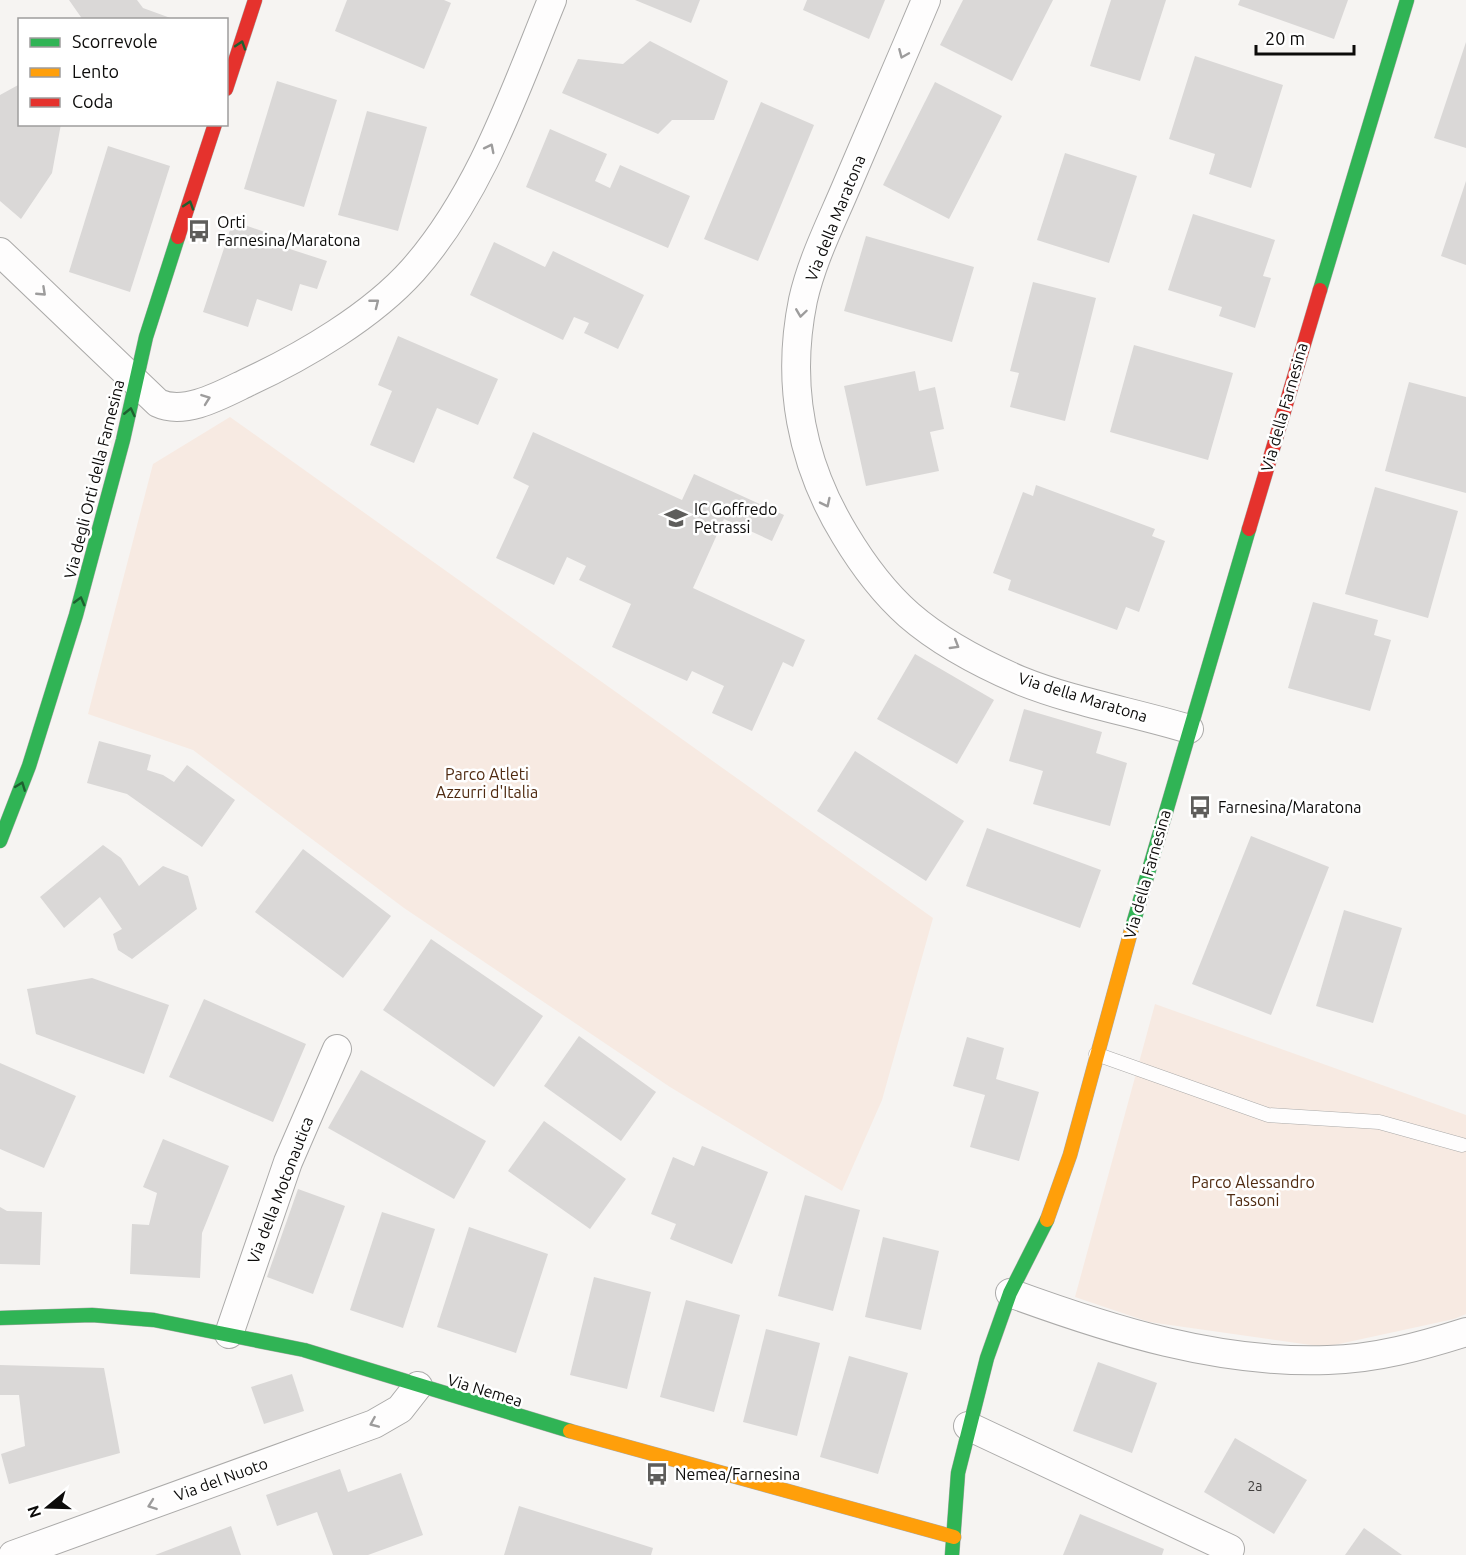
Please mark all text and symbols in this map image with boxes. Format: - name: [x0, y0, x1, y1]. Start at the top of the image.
- legend: [18, 18, 228, 126]
- scale bar: [1256, 18, 1354, 56]
- text: 20 m: [1265, 28, 1305, 48]
- text: Scorrevole: [72, 31, 158, 51]
- one-way arrow: [234, 40, 246, 50]
- one-way arrow: [898, 48, 910, 59]
- text: Lento: [72, 61, 119, 81]
- text: Coda: [72, 91, 113, 111]
- one-way arrow: [483, 144, 494, 155]
- street label: Via della Maratona: [801, 152, 869, 284]
- one-way arrow: [182, 200, 194, 211]
- place label: Orti Farnesina/Maratona: [217, 213, 361, 249]
- bus stop icon: Orti Farnesina/Maratona: [186, 218, 212, 244]
- one-way arrow: [35, 285, 46, 296]
- one-way arrow: [368, 300, 379, 311]
- one-way arrow: [796, 308, 808, 318]
- street label: Via della Farnesina: [1257, 340, 1311, 474]
- street label: Via degli Orti della Farnesina: [61, 378, 127, 580]
- one-way arrow: [200, 394, 211, 407]
- one-way arrow: [122, 407, 135, 417]
- one-way arrow: [819, 497, 831, 508]
- place label: IC Goffredo Petrassi: [694, 500, 777, 536]
- school or university icon: IC Goffredo Petrassi: [663, 505, 689, 531]
- one-way arrow: [73, 596, 85, 606]
- one-way arrow: [948, 638, 959, 650]
- street label: Via della Maratona: [1016, 669, 1150, 725]
- park label: Parco Atleti Azzurri d'Italia: [436, 765, 538, 801]
- one-way arrow: [14, 782, 26, 793]
- bus stop icon: Farnesina/Maratona: [1187, 794, 1213, 820]
- place label: Farnesina/Maratona: [1218, 798, 1362, 816]
- street label: Via della Farnesina: [1120, 807, 1174, 941]
- street label: Via della Motonautica: [244, 1114, 316, 1266]
- park label: Parco Alessandro Tassoni: [1191, 1173, 1315, 1209]
- street label: Via Nemea: [445, 1370, 525, 1410]
- one-way arrow: [370, 1416, 381, 1428]
- street label: Via del Nuoto: [172, 1454, 270, 1504]
- bus stop icon: Nemea/Farnesina: [644, 1461, 670, 1487]
- place label: Nemea/Farnesina: [675, 1465, 800, 1483]
- north arrow: [18, 1477, 78, 1537]
- house number: 2a: [1247, 1478, 1263, 1494]
- one-way arrow: [147, 1497, 158, 1510]
- text: N: [23, 1503, 44, 1520]

